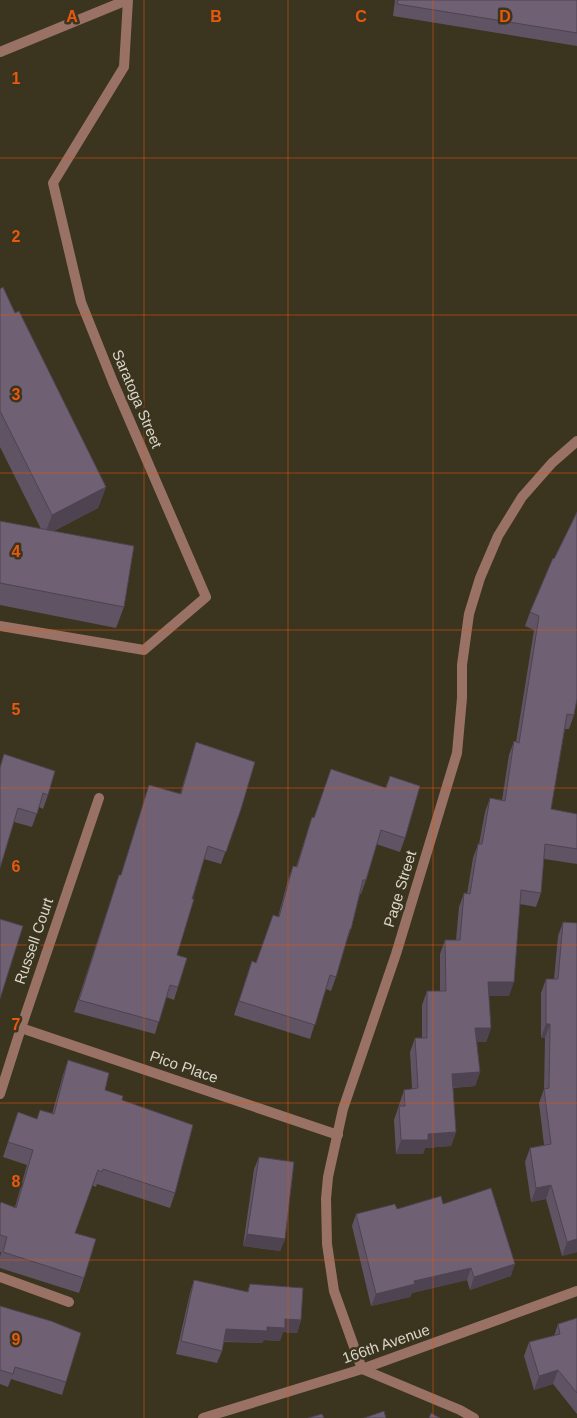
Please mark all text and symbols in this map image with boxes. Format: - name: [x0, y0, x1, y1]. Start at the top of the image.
- text: A: [66, 8, 78, 25]
- text: B: [210, 8, 222, 25]
- text: C: [355, 8, 367, 25]
- text: D: [499, 8, 511, 25]
- text: 1: [12, 70, 21, 87]
- text: 2: [12, 228, 21, 245]
- street label: Saratoga Street: [109, 347, 166, 451]
- text: 3: [12, 386, 21, 403]
- text: 4: [12, 543, 21, 560]
- text: 5: [12, 701, 21, 718]
- street label: Page Street: [380, 848, 419, 929]
- text: 6: [12, 858, 21, 875]
- street label: Russell Court: [11, 895, 56, 986]
- text: 7: [12, 1016, 21, 1033]
- street label: Pico Place: [148, 1047, 220, 1086]
- text: 8: [12, 1173, 21, 1190]
- street label: 166th Avenue: [340, 1321, 432, 1366]
- text: 9: [12, 1331, 21, 1348]

